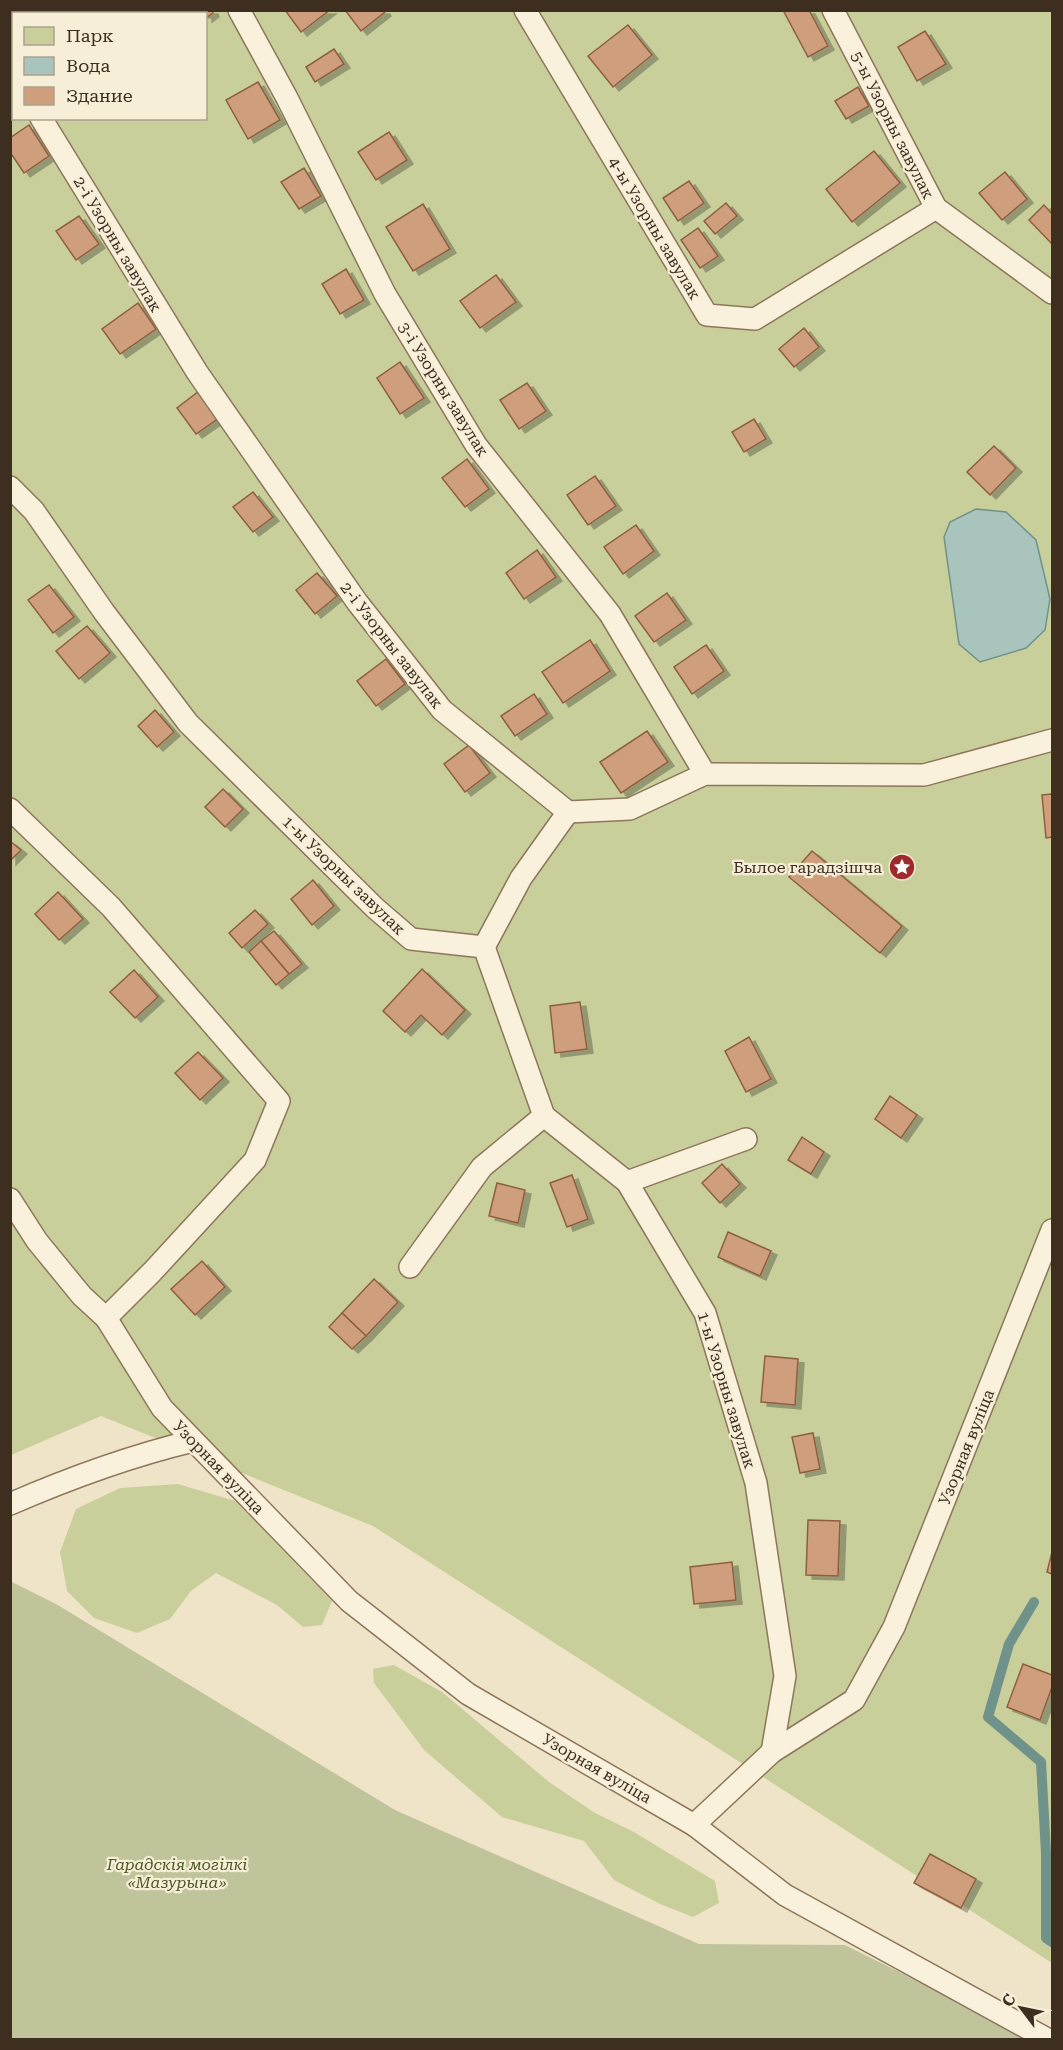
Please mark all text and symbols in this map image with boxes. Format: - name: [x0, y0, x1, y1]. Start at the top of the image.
- legend: [12, 12, 207, 120]
- text: Парк: [66, 25, 114, 46]
- street label: 5-ы Узорны завулак: [847, 48, 938, 202]
- text: Вода: [66, 55, 110, 76]
- text: Здание: [66, 85, 133, 106]
- street label: 4-ы Узорны завулак: [604, 153, 705, 303]
- street label: 2-і Узорны завулак: [70, 173, 166, 316]
- street label: 3-і Узорны завулак: [394, 319, 493, 460]
- street label: 2-і Узорны завулак: [336, 578, 447, 712]
- street label: 1-ы Узорны завулак: [278, 812, 409, 939]
- place icon: Былое гарадзішча: [887, 852, 917, 882]
- place label: Былое гарадзішча: [733, 858, 882, 877]
- street label: 1-ы Узорны завулак: [694, 1309, 759, 1471]
- street label: Узорная вуліца: [935, 1386, 998, 1508]
- street label: Узорная вуліца: [169, 1417, 268, 1518]
- street label: Узорная вуліца: [539, 1729, 655, 1808]
- park label: Гарадскія могілкі «Мазурына»: [106, 1855, 247, 1892]
- north arrow: [991, 1978, 1051, 2038]
- text: С: [998, 1991, 1020, 2010]

